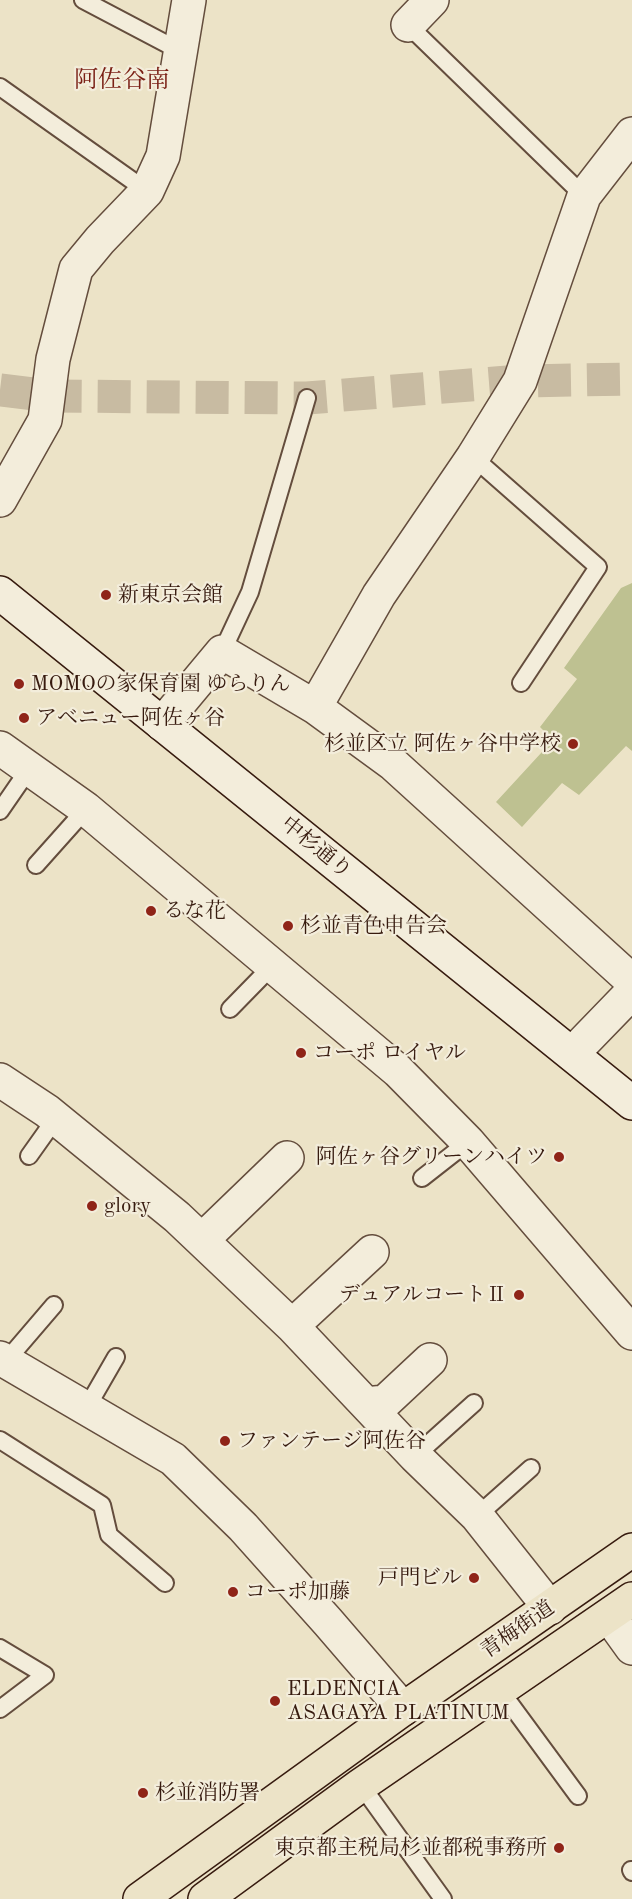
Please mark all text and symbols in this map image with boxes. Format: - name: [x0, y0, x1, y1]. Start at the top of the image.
- district label: 阿佐谷南: [74, 67, 170, 95]
- place label: 新東京会館: [118, 582, 223, 608]
- marker: 新東京会館: [99, 588, 113, 602]
- place label: MOMOの家保育園 ゆらりん: [31, 671, 290, 697]
- marker: MOMOの家保育園 ゆらりん: [12, 677, 26, 691]
- place label: アベニュー阿佐ヶ谷: [36, 705, 225, 731]
- marker: アベニュー阿佐ヶ谷: [17, 711, 31, 725]
- place label: 杉並区立 阿佐ヶ谷中学校: [324, 731, 561, 757]
- marker: 杉並区立 阿佐ヶ谷中学校: [566, 737, 580, 751]
- street label: 中杉通り: [275, 812, 357, 884]
- place label: るな花: [163, 898, 226, 924]
- marker: るな花: [144, 904, 158, 918]
- place label: 杉並青色申告会: [300, 913, 447, 939]
- marker: 杉並青色申告会: [281, 919, 295, 933]
- place label: コーポ ロイヤル: [313, 1040, 466, 1066]
- marker: コーポ ロイヤル: [294, 1046, 308, 1060]
- place label: 阿佐ヶ谷グリーンハイツ: [316, 1144, 547, 1170]
- marker: 阿佐ヶ谷グリーンハイツ: [552, 1150, 566, 1164]
- place label: glory: [104, 1193, 151, 1219]
- marker: glory: [85, 1199, 99, 1213]
- place label: デュアルコートⅡ: [339, 1282, 507, 1308]
- marker: デュアルコートⅡ: [512, 1288, 526, 1302]
- place label: ファンテージ阿佐谷: [237, 1428, 426, 1454]
- marker: ファンテージ阿佐谷: [218, 1434, 232, 1448]
- place label: 戸門ビル: [378, 1565, 462, 1591]
- marker: 戸門ビル: [467, 1571, 481, 1585]
- place label: コーポ加藤: [245, 1579, 350, 1605]
- marker: コーポ加藤: [226, 1585, 240, 1599]
- street label: 青梅街道: [476, 1596, 560, 1664]
- place label: ELDENCIA ASAGAYA PLATINUM: [287, 1676, 509, 1726]
- marker: ELDENCIA ASAGAYA PLATINUM: [268, 1694, 282, 1708]
- place label: 杉並消防署: [155, 1780, 260, 1806]
- marker: 杉並消防署: [136, 1786, 150, 1800]
- place label: 東京都主税局杉並都税事務所: [274, 1835, 547, 1861]
- marker: 東京都主税局杉並都税事務所: [552, 1841, 566, 1855]

